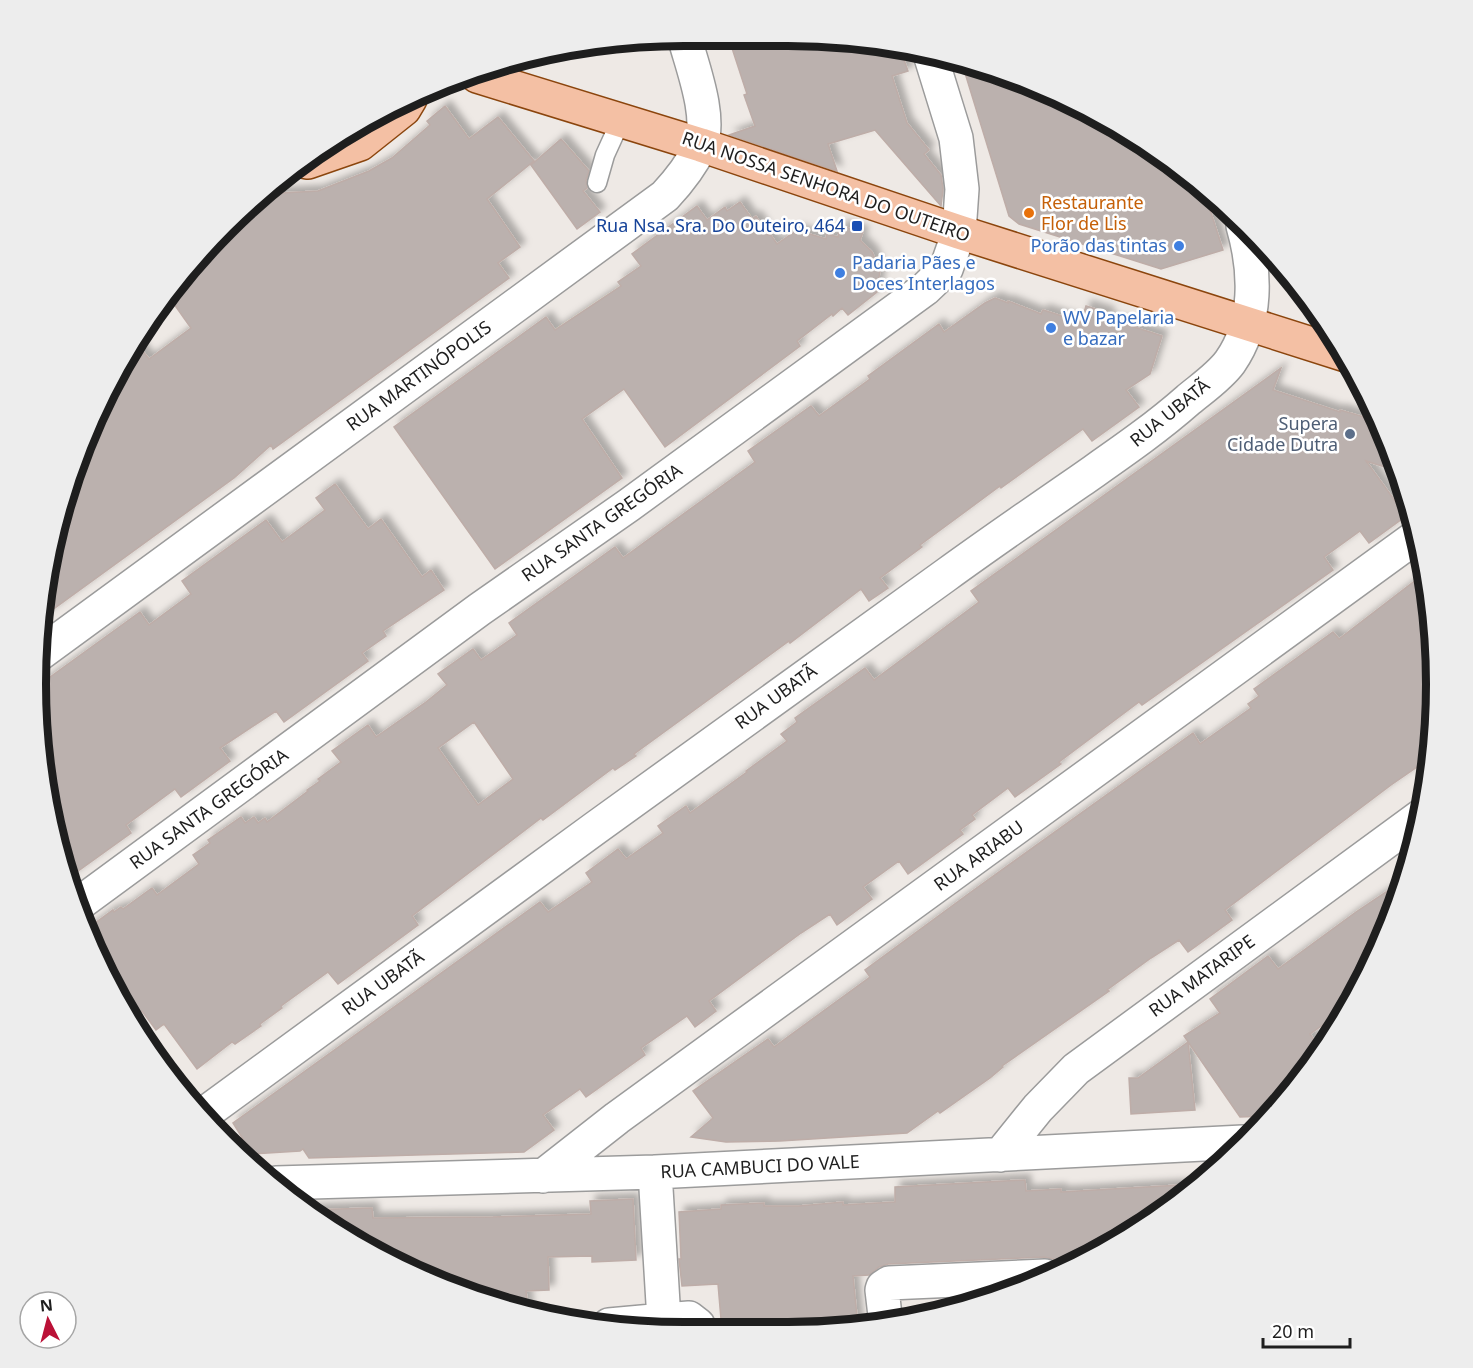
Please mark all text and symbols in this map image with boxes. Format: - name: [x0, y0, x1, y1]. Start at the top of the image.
- street label: RUA NOSSA SENHORA DO OUTEIRO: [679, 125, 973, 247]
- place label: Restaurante Flor de Lis: [1041, 190, 1144, 235]
- marker: Restaurante Flor de Lis: [1022, 206, 1036, 220]
- place label: Rua Nsa. Sra. Do Outeiro, 464: [596, 213, 845, 237]
- marker: Rua Nsa. Sra. Do Outeiro, 464: [850, 219, 864, 233]
- place label: Porão das tintas: [1031, 233, 1167, 257]
- marker: Porão das tintas: [1172, 239, 1186, 253]
- place label: Padaria Pães e Doces Interlagos: [852, 250, 995, 295]
- marker: Padaria Pães e Doces Interlagos: [833, 266, 847, 280]
- place label: WV Papelaria e bazar: [1063, 305, 1174, 350]
- street label: RUA MARTINÓPOLIS: [341, 314, 496, 436]
- marker: WV Papelaria e bazar: [1044, 321, 1058, 335]
- street label: RUA UBATÃ: [1125, 372, 1214, 452]
- place label: Supera Cidade Dutra: [1227, 411, 1338, 456]
- marker: Supera Cidade Dutra: [1343, 427, 1357, 441]
- street label: RUA SANTA GREGÓRIA: [516, 457, 687, 587]
- street label: RUA UBATÃ: [730, 658, 822, 734]
- street label: RUA SANTA GREGÓRIA: [124, 742, 293, 874]
- street label: RUA ARIABU: [929, 814, 1028, 896]
- street label: RUA MATARIPE: [1144, 929, 1259, 1022]
- street label: RUA UBATÃ: [337, 944, 429, 1020]
- street label: RUA CAMBUCI DO VALE: [660, 1149, 860, 1183]
- north arrow: [18, 1290, 78, 1350]
- text: N: [39, 1293, 54, 1317]
- scale bar: [1263, 1311, 1350, 1349]
- text: 20 m: [1272, 1319, 1314, 1343]

